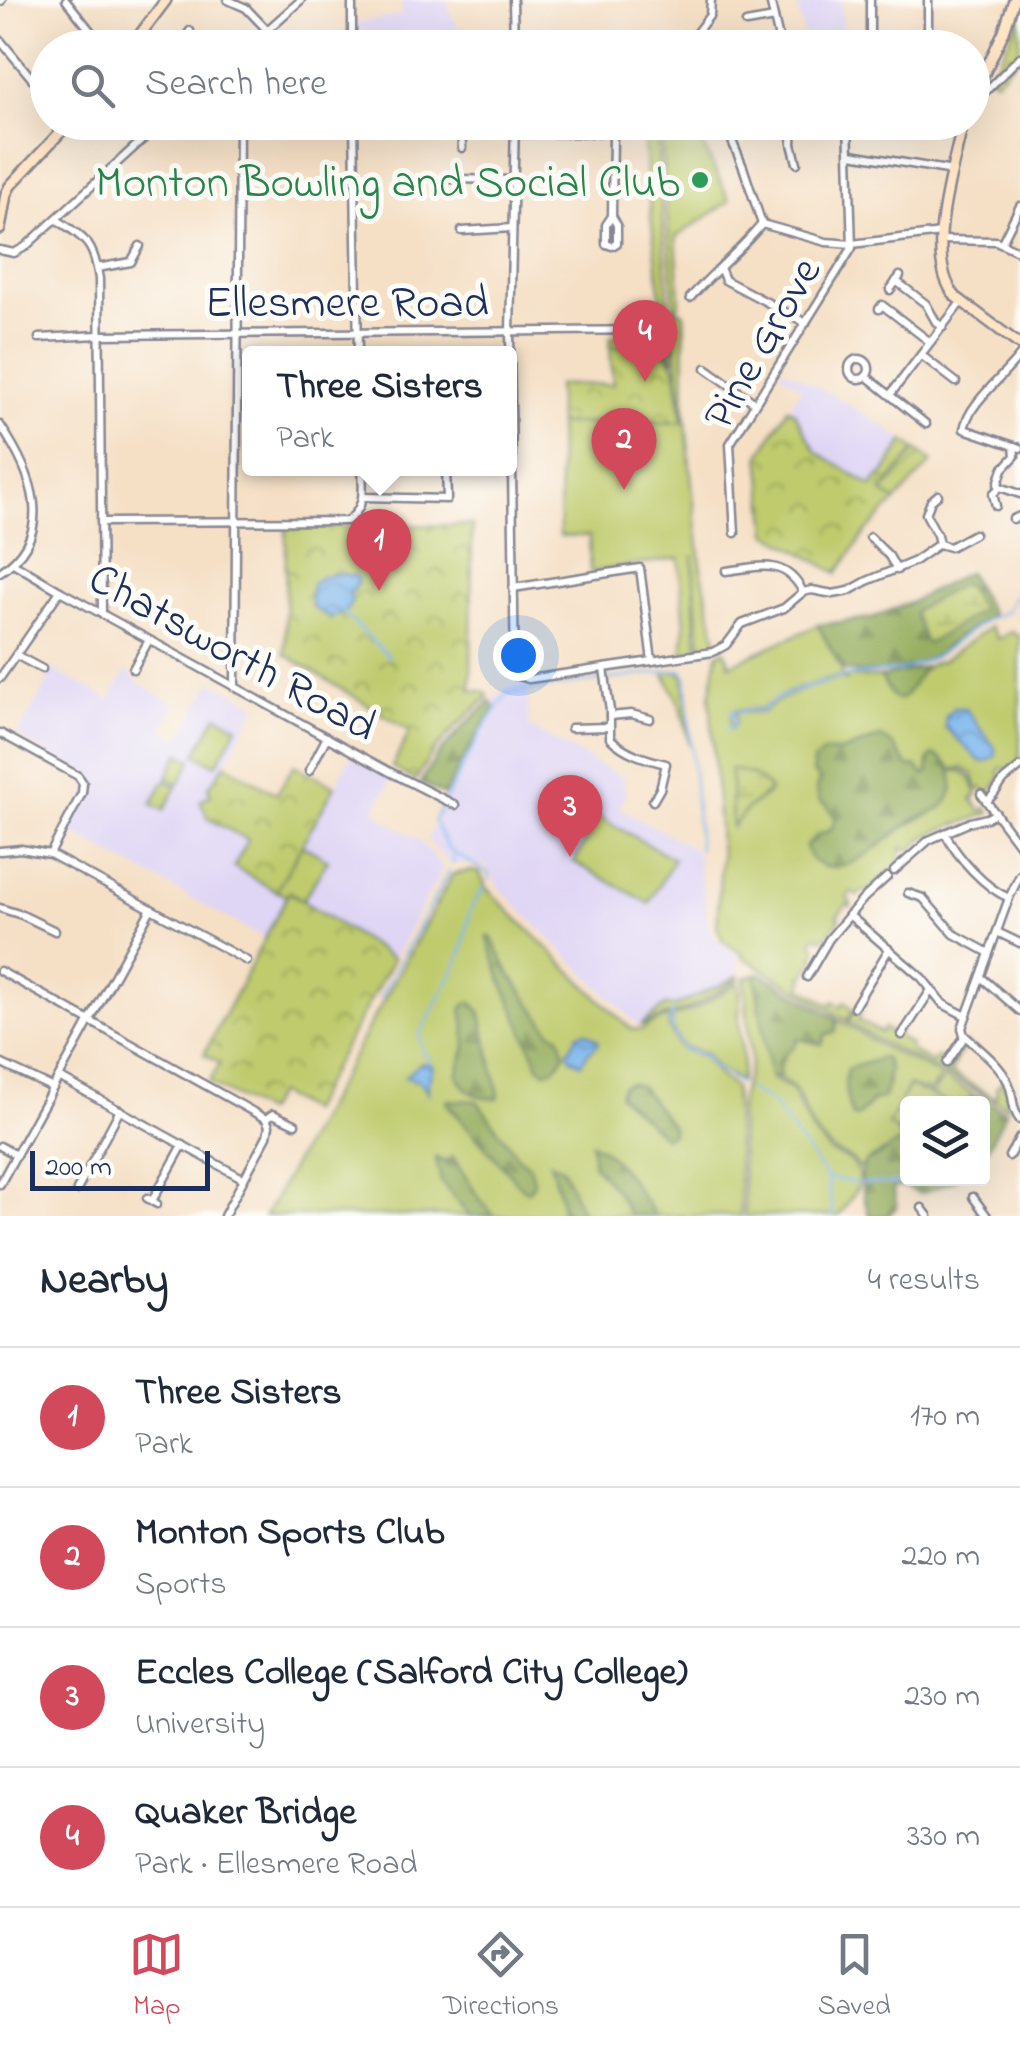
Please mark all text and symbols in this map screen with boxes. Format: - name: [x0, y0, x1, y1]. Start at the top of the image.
- search box: [30, 30, 990, 140]
- text: Search here: [145, 57, 327, 113]
- icon: search: [65, 58, 120, 113]
- place label: Monton Bowling and Social Club: [95, 152, 680, 219]
- marker: Monton Bowling and Social Club: [689, 169, 711, 191]
- street label: Pine Grove: [688, 245, 841, 443]
- street label: Ellesmere Road: [205, 272, 489, 338]
- pin: 4: [612, 300, 678, 382]
- popup: [242, 346, 517, 476]
- text: Three Sisters: [276, 360, 483, 416]
- pin: 2: [592, 408, 656, 490]
- text: Park: [276, 416, 334, 463]
- pin: 1: [346, 508, 412, 591]
- street label: Chatsworth Road: [75, 548, 388, 761]
- your location: [493, 630, 544, 681]
- pin: 3: [538, 774, 602, 857]
- map controls: [900, 1096, 990, 1186]
- button: layers: [900, 1096, 990, 1186]
- scale bar: [30, 1146, 210, 1190]
- text: 200 m: [45, 1148, 112, 1189]
- text: Nearby: [40, 1251, 168, 1312]
- text: 4 results: [868, 1258, 980, 1305]
- text: Three Sisters: [135, 1366, 342, 1422]
- text: 1: [67, 1394, 78, 1441]
- text: 170 m: [910, 1394, 980, 1441]
- text: Park: [135, 1422, 193, 1469]
- text: Monton Sports Club: [135, 1506, 444, 1562]
- text: 2: [65, 1534, 80, 1581]
- text: 220 m: [902, 1534, 980, 1581]
- text: Sports: [135, 1562, 227, 1609]
- text: Eccles College (Salford City College): [135, 1646, 688, 1702]
- text: 3: [66, 1674, 79, 1721]
- text: 230 m: [904, 1674, 980, 1721]
- text: University: [135, 1702, 265, 1749]
- text: Quaker Bridge: [135, 1786, 356, 1842]
- text: 4: [66, 1814, 79, 1861]
- text: 330 m: [907, 1814, 980, 1861]
- text: Park · Ellesmere Road: [135, 1842, 417, 1889]
- tab: Map: [129, 1927, 184, 2028]
- tab: Directions: [443, 1927, 559, 2028]
- tab: Saved: [818, 1927, 891, 2028]

